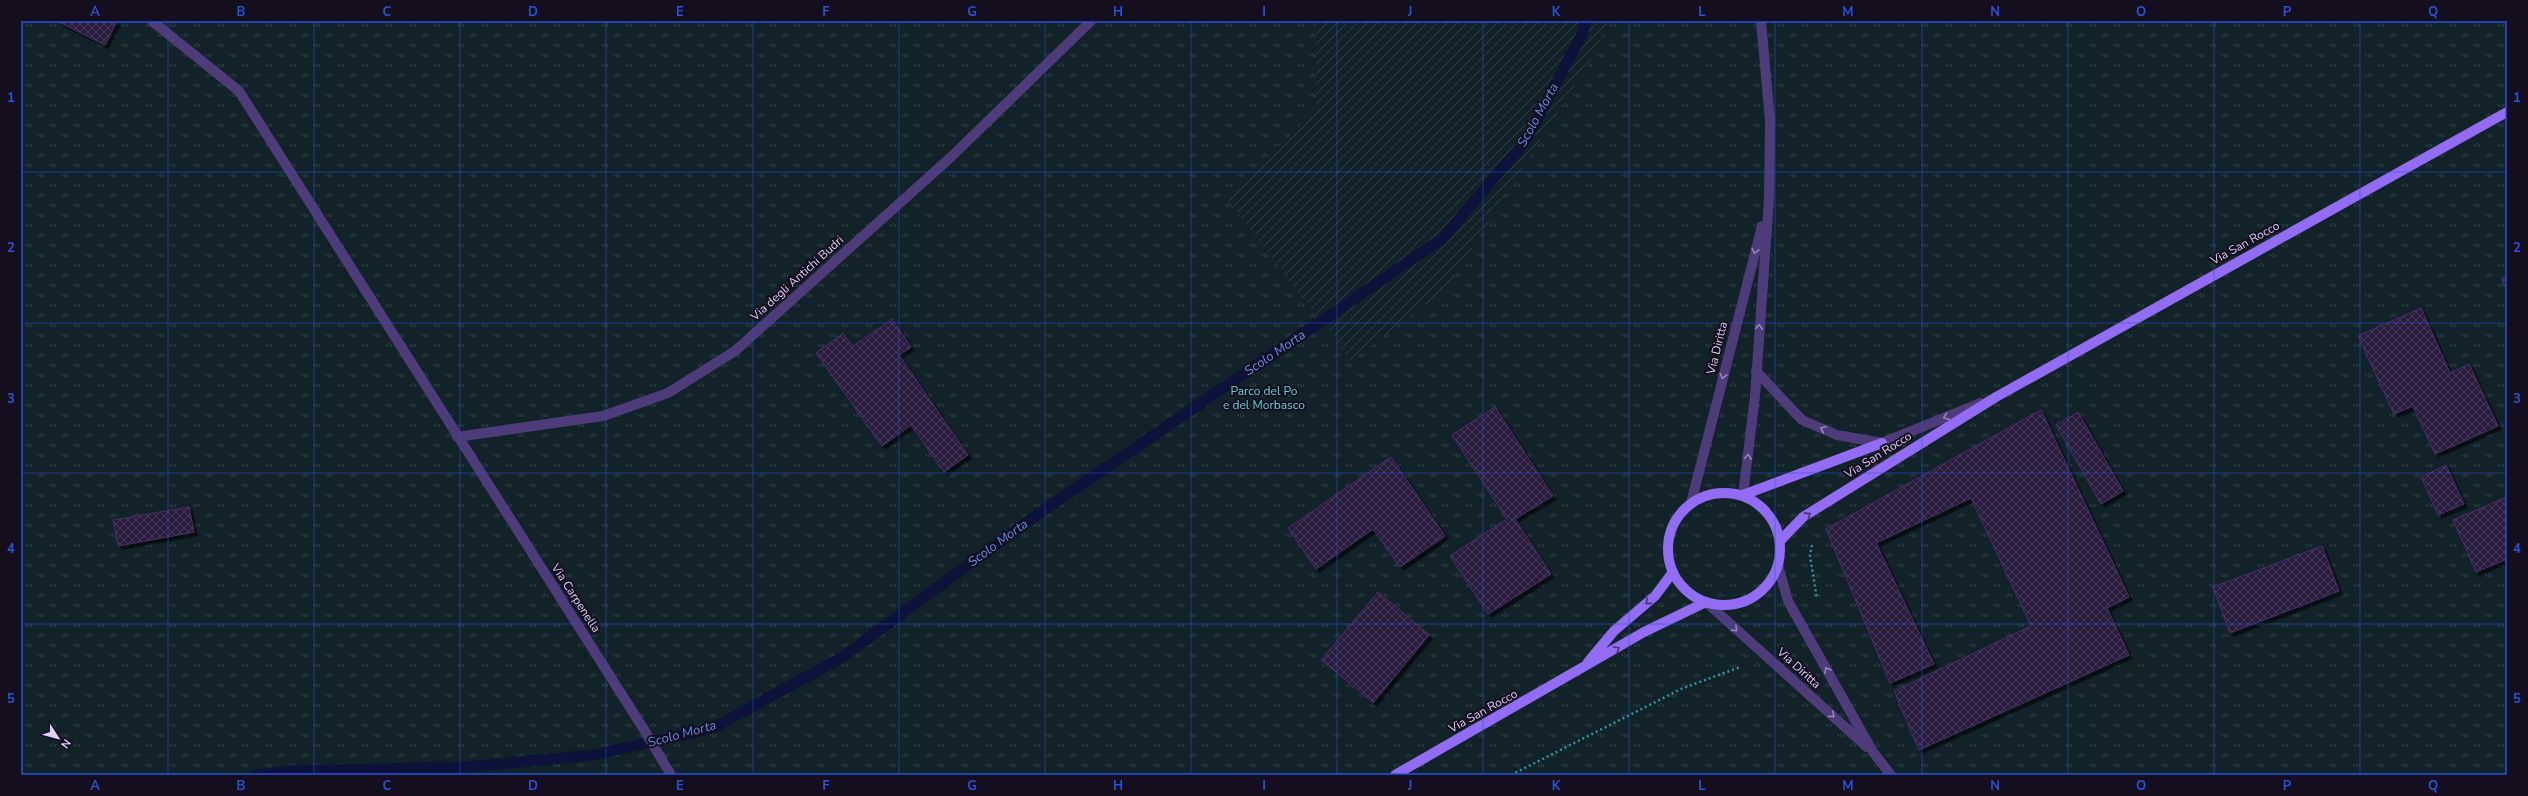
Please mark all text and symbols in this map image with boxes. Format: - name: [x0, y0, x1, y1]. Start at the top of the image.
- text: A: [90, 3, 100, 21]
- text: B: [237, 3, 246, 21]
- text: C: [383, 3, 392, 21]
- text: D: [528, 3, 538, 21]
- text: E: [676, 3, 684, 21]
- text: F: [822, 3, 830, 21]
- text: G: [967, 3, 977, 21]
- text: H: [1113, 3, 1123, 21]
- text: I: [1262, 3, 1266, 21]
- text: J: [1407, 3, 1412, 21]
- text: K: [1552, 3, 1561, 21]
- text: L: [1698, 3, 1706, 21]
- text: M: [1842, 3, 1854, 21]
- text: N: [1990, 3, 2000, 21]
- text: O: [2136, 3, 2146, 21]
- text: P: [2283, 3, 2292, 21]
- text: Q: [2428, 3, 2438, 21]
- water label: Scolo Morta: [1513, 80, 1563, 150]
- text: 1: [7, 89, 15, 107]
- text: 1: [2513, 89, 2521, 107]
- street label: Via San Rocco: [2207, 217, 2283, 269]
- street label: Via degli Antichi Budri: [746, 232, 847, 325]
- text: 2: [7, 239, 15, 257]
- text: 2: [2513, 239, 2521, 257]
- one-way arrow: [1752, 247, 1760, 254]
- street label: Via Diritta: [1702, 320, 1731, 377]
- one-way arrow: [1754, 324, 1763, 330]
- water label: Scolo Morta: [1241, 326, 1309, 380]
- one-way arrow: [1719, 373, 1728, 380]
- park label: Parco del Po e del Morbasco: [1223, 383, 1305, 413]
- text: 3: [7, 390, 15, 408]
- text: 3: [2513, 390, 2521, 408]
- one-way arrow: [1943, 413, 1950, 421]
- one-way arrow: [1820, 426, 1827, 434]
- street label: Via San Rocco: [1841, 428, 1915, 483]
- one-way arrow: [1743, 454, 1752, 460]
- one-way arrow: [1804, 512, 1811, 519]
- water label: Scolo Morta: [964, 515, 1032, 571]
- text: 4: [7, 540, 15, 558]
- text: 4: [2513, 540, 2521, 558]
- street label: Via Carpenella: [547, 560, 604, 636]
- one-way arrow: [1645, 597, 1652, 604]
- one-way arrow: [1731, 624, 1738, 631]
- street label: Via Diritta: [1773, 643, 1824, 692]
- one-way arrow: [1613, 646, 1620, 653]
- one-way arrow: [1824, 666, 1831, 674]
- street label: Via San Rocco: [1445, 685, 1521, 737]
- text: 5: [7, 690, 15, 708]
- text: 5: [2513, 690, 2521, 708]
- one-way arrow: [1827, 711, 1835, 718]
- water label: Scolo Morta: [646, 716, 718, 752]
- north arrow: [38, 718, 78, 758]
- text: N: [57, 736, 74, 751]
- text: A: [90, 777, 100, 795]
- text: B: [237, 777, 246, 795]
- text: C: [383, 777, 392, 795]
- text: D: [528, 777, 538, 795]
- text: E: [676, 777, 684, 795]
- text: F: [822, 777, 830, 795]
- text: G: [967, 777, 977, 795]
- text: H: [1113, 777, 1123, 795]
- text: I: [1262, 777, 1266, 795]
- text: J: [1407, 777, 1412, 795]
- text: K: [1552, 777, 1561, 795]
- text: L: [1698, 777, 1706, 795]
- text: M: [1842, 777, 1854, 795]
- text: N: [1990, 777, 2000, 795]
- text: O: [2136, 777, 2146, 795]
- text: P: [2283, 777, 2292, 795]
- text: Q: [2428, 777, 2438, 795]

